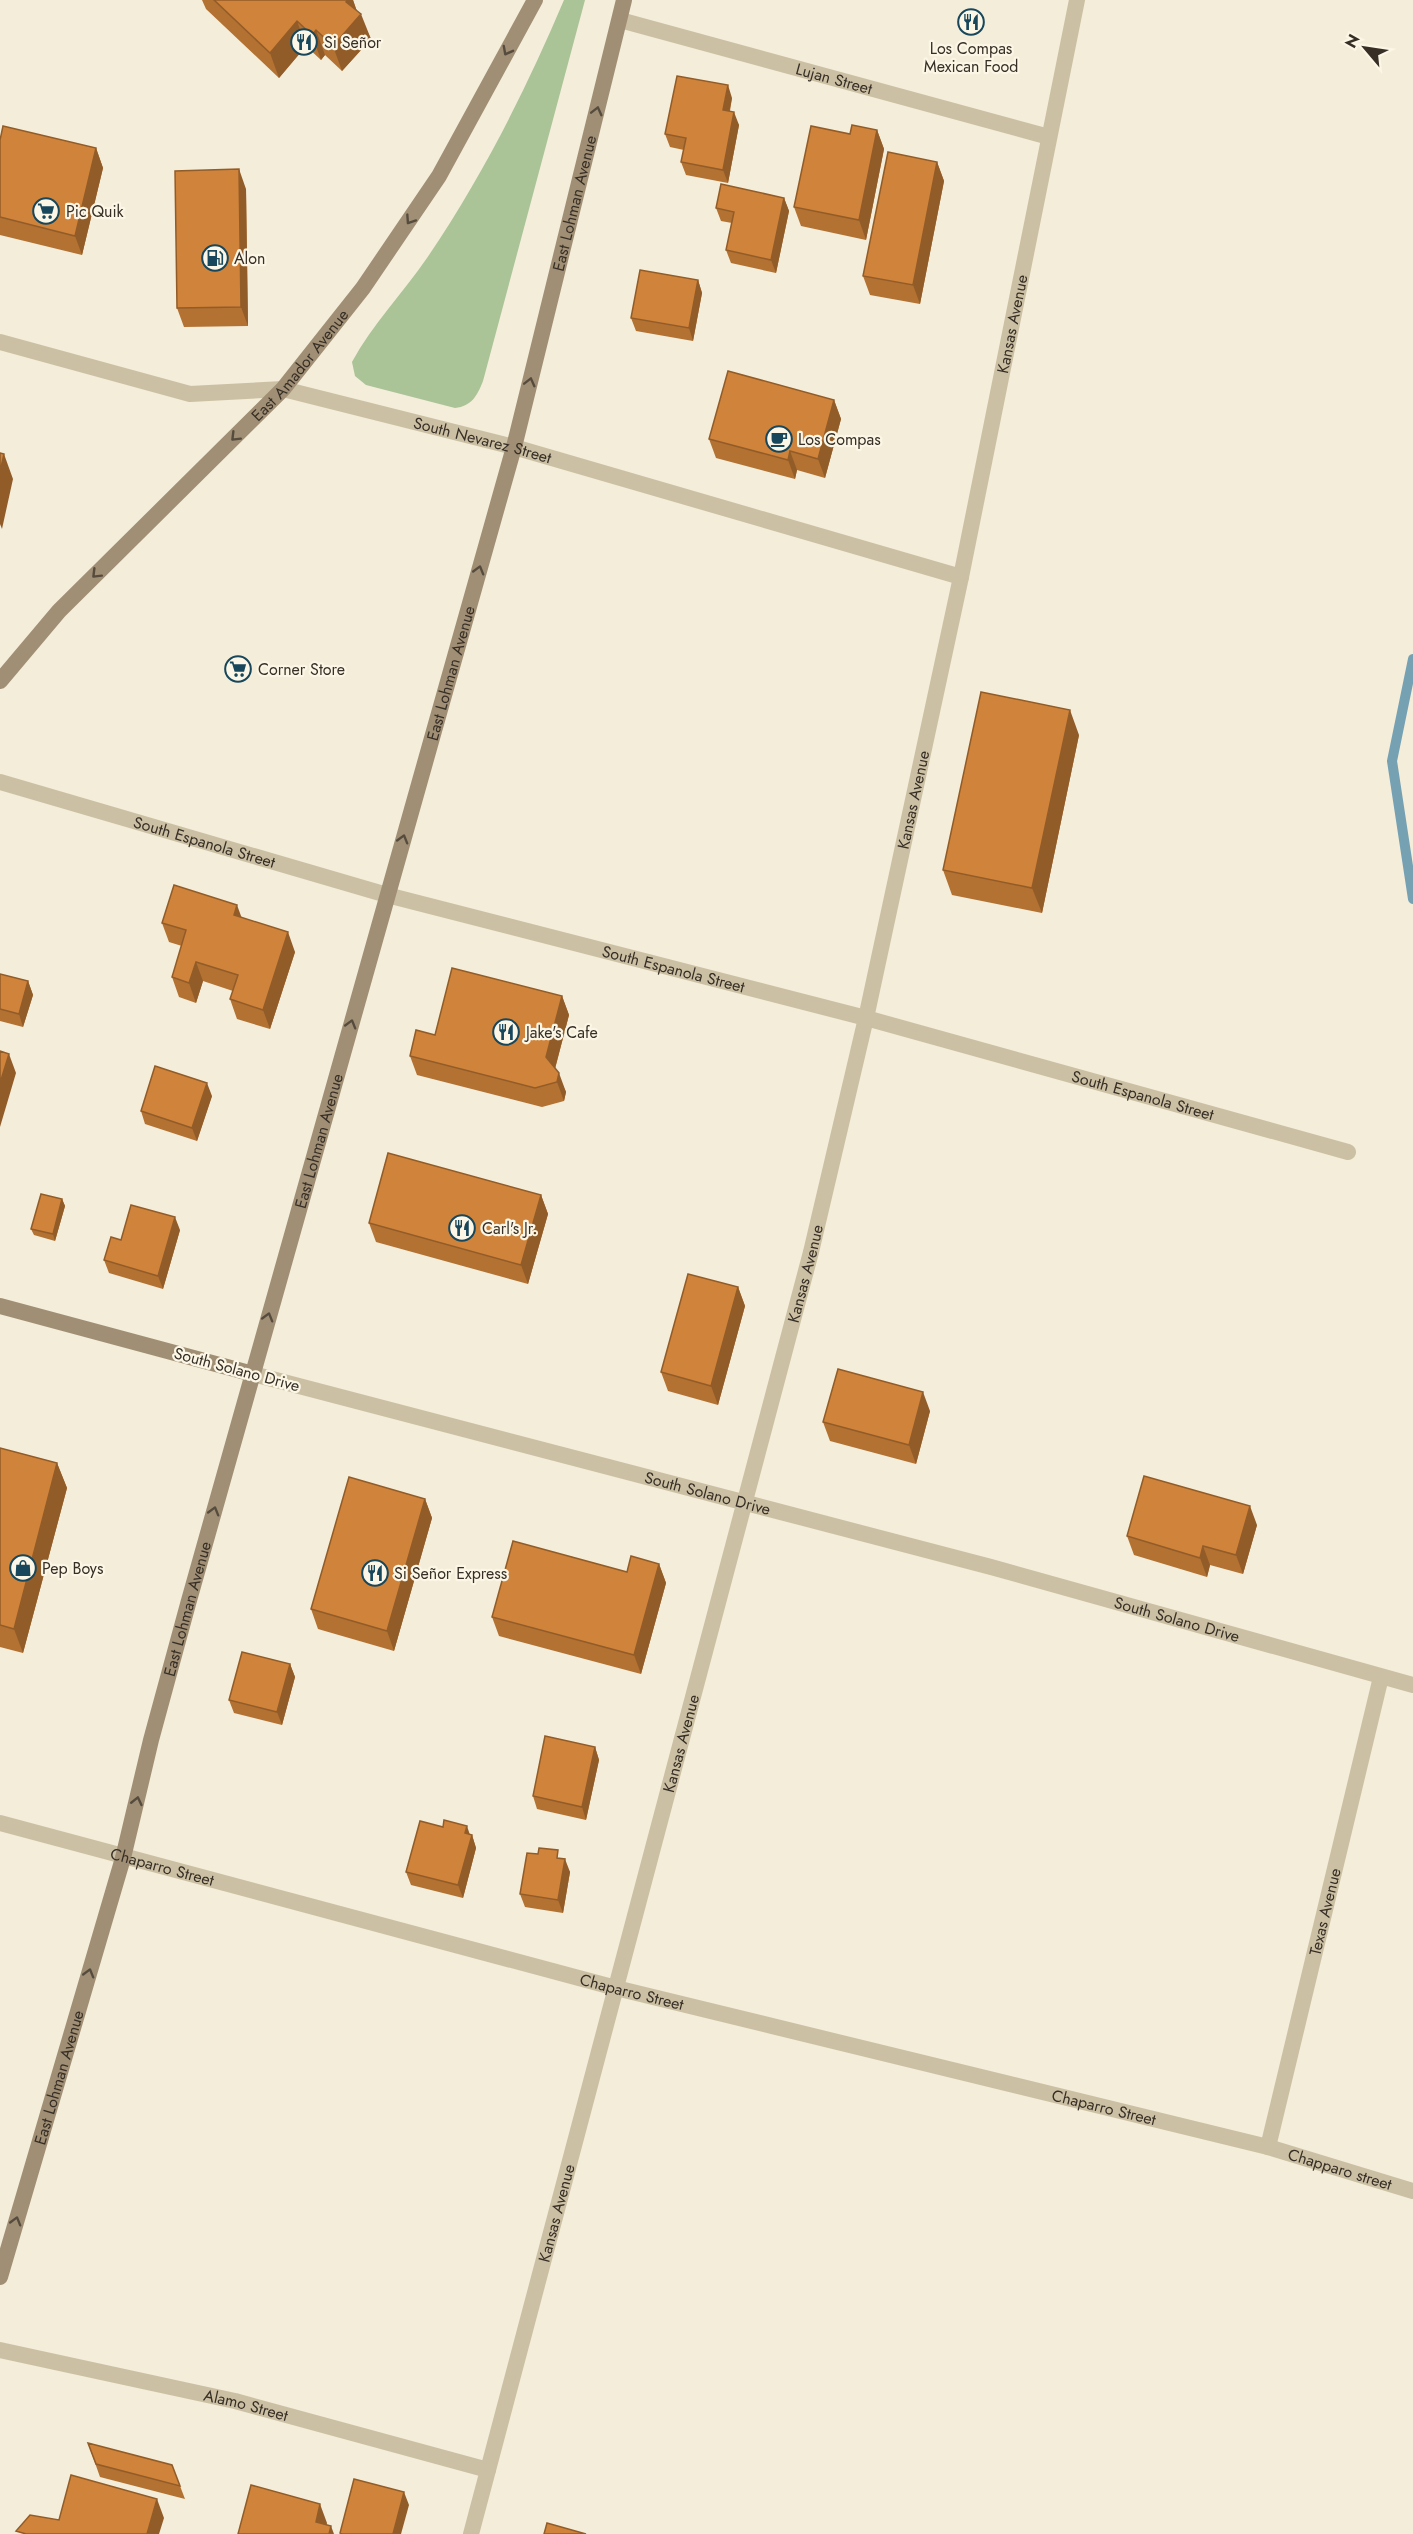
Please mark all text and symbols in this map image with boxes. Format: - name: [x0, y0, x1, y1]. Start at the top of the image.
- restaurant icon: Los Compas Mexican Food: [956, 7, 986, 37]
- north arrow: [1335, 18, 1395, 78]
- restaurant icon: Si Señor: [289, 27, 319, 57]
- text: N: [1339, 30, 1365, 52]
- place label: Si Señor: [324, 31, 382, 54]
- place label: Los Compas Mexican Food: [924, 37, 1018, 78]
- one-way arrow: [503, 45, 514, 56]
- street label: Lujan Street: [793, 57, 875, 100]
- one-way arrow: [590, 106, 603, 116]
- street label: East Lohman Avenue: [547, 133, 602, 274]
- supermarket icon: Pic Quik: [31, 196, 61, 226]
- place label: Pic Quik: [66, 200, 125, 223]
- one-way arrow: [406, 214, 417, 225]
- fuel station icon: Alon: [200, 243, 230, 273]
- place label: Alon: [234, 247, 265, 270]
- street label: Kansas Avenue: [991, 272, 1034, 375]
- street label: East Amador Avenue: [246, 304, 354, 426]
- one-way arrow: [523, 377, 536, 387]
- street label: South Nevarez Street: [411, 411, 554, 469]
- cafe icon: Los Compas: [764, 424, 794, 454]
- place label: Los Compas: [798, 428, 881, 451]
- one-way arrow: [231, 430, 241, 441]
- one-way arrow: [472, 565, 484, 576]
- one-way arrow: [93, 566, 104, 577]
- street label: East Lohman Avenue: [421, 603, 481, 743]
- supermarket icon: Corner Store: [223, 654, 253, 684]
- place label: Corner Store: [258, 658, 345, 681]
- street label: Kansas Avenue: [892, 748, 935, 851]
- street label: South Espanola Street: [131, 811, 278, 874]
- one-way arrow: [396, 834, 408, 845]
- street label: South Espanola Street: [600, 940, 747, 998]
- restaurant icon: Jake's Cafe: [491, 1017, 521, 1047]
- one-way arrow: [344, 1019, 356, 1029]
- place label: Jake's Cafe: [524, 1021, 598, 1044]
- street label: South Espanola Street: [1069, 1065, 1217, 1126]
- street label: East Lohman Avenue: [289, 1071, 349, 1211]
- restaurant icon: Carl's Jr.: [447, 1213, 477, 1243]
- place label: Carl's Jr.: [482, 1217, 537, 1240]
- street label: Kansas Avenue: [782, 1222, 829, 1325]
- one-way arrow: [261, 1312, 274, 1322]
- street label: South Solano Drive: [171, 1342, 302, 1397]
- street label: South Solano Drive: [642, 1466, 773, 1521]
- one-way arrow: [207, 1506, 219, 1517]
- street label: East Lohman Avenue: [158, 1539, 217, 1679]
- shop icon: Pep Boys: [8, 1553, 38, 1583]
- place label: Pep Boys: [42, 1557, 103, 1580]
- restaurant icon: Si Señor Express: [360, 1558, 390, 1588]
- place label: Si Señor Express: [394, 1562, 507, 1585]
- street label: South Solano Drive: [1111, 1591, 1242, 1648]
- street label: Kansas Avenue: [657, 1692, 705, 1795]
- one-way arrow: [129, 1796, 142, 1806]
- street label: Chaparro Street: [108, 1842, 217, 1892]
- street label: Texas Avenue: [1303, 1866, 1347, 1958]
- one-way arrow: [82, 1968, 94, 1979]
- street label: Chaparro Street: [577, 1968, 686, 2016]
- street label: East Lohman Avenue: [28, 2008, 90, 2148]
- street label: Chaparro Street: [1049, 2084, 1158, 2131]
- street label: Chapparo street: [1285, 2143, 1395, 2196]
- street label: Kansas Avenue: [533, 2162, 581, 2265]
- one-way arrow: [9, 2216, 22, 2226]
- street label: Alamo Street: [202, 2384, 291, 2427]

